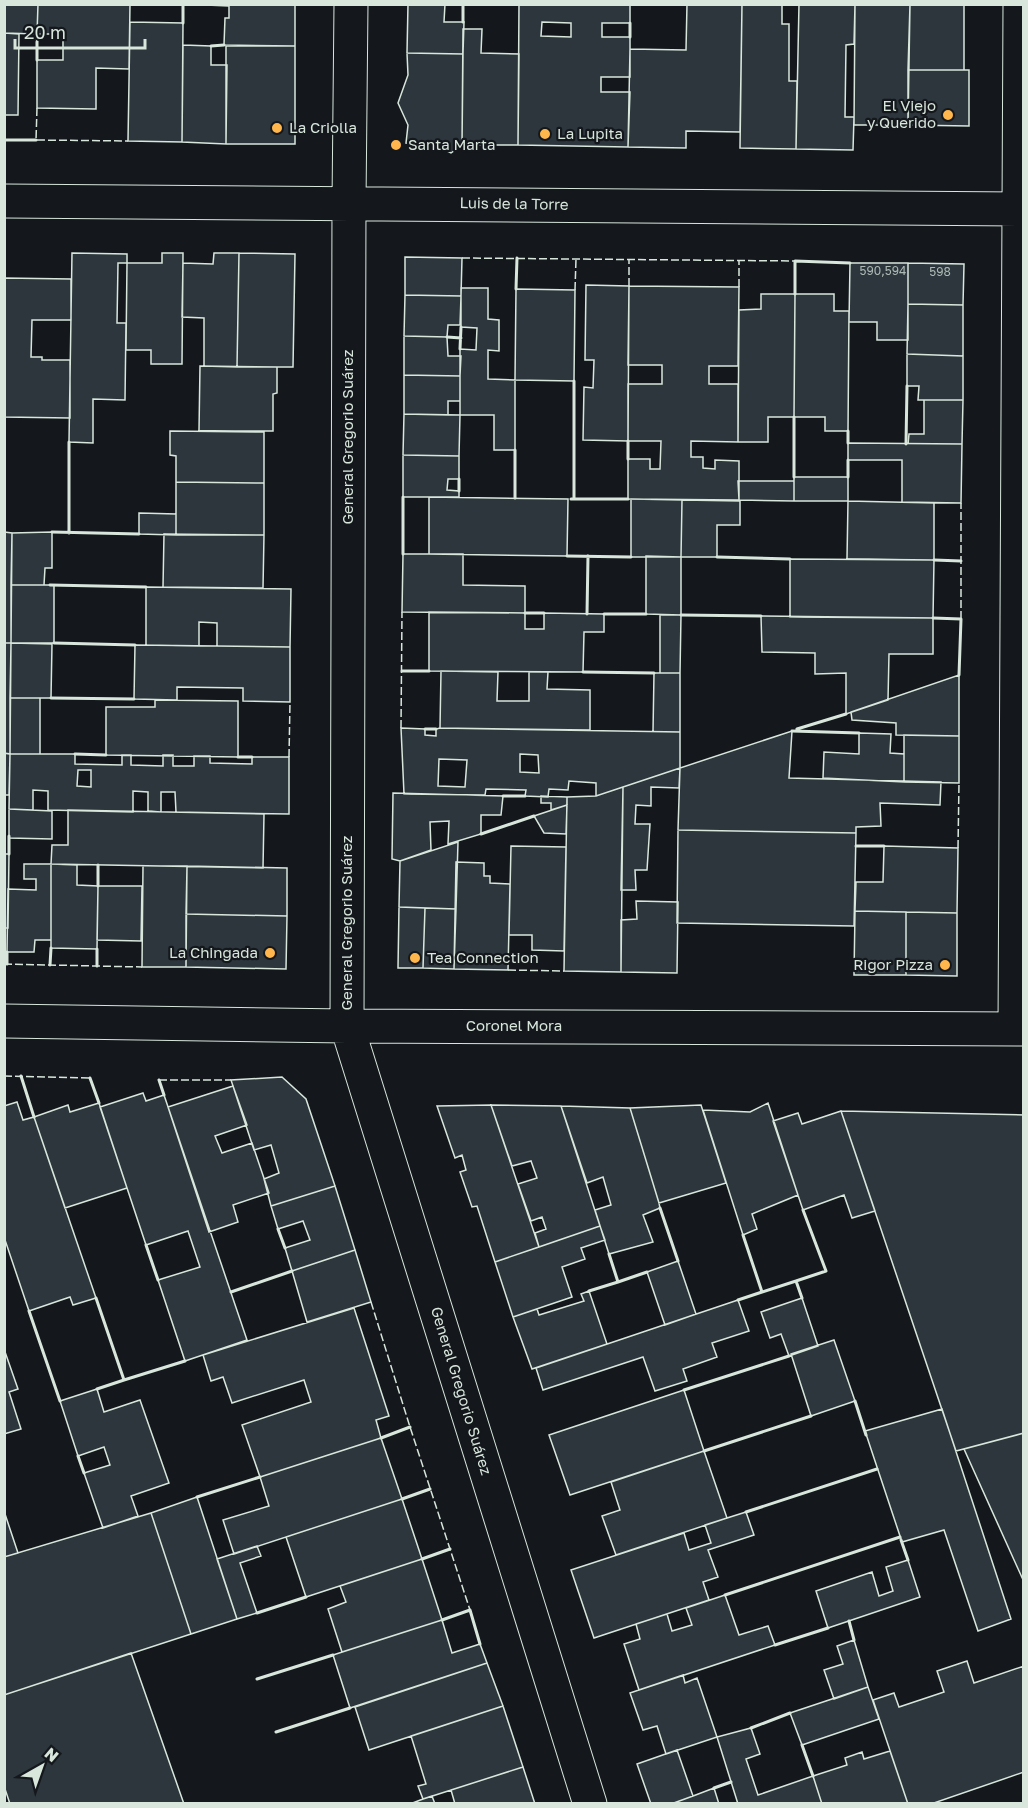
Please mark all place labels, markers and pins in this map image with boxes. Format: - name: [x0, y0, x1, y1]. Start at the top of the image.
- place label: El Viejo y Querido: [867, 96, 936, 131]
- marker: El Viejo y Querido: [941, 108, 955, 122]
- place label: La Criolla: [289, 118, 357, 136]
- marker: La Criolla: [270, 121, 284, 135]
- place label: La Lupita: [557, 124, 623, 142]
- marker: La Lupita: [538, 127, 552, 141]
- place label: Santa Marta: [408, 135, 495, 153]
- marker: Santa Marta: [389, 138, 403, 152]
- place label: La Chingada: [169, 943, 258, 961]
- marker: La Chingada: [263, 946, 277, 960]
- place label: Tea Connection: [427, 948, 539, 966]
- marker: Tea Connection: [408, 951, 422, 965]
- place label: Rigor Pizza: [853, 955, 933, 973]
- marker: Rigor Pizza: [938, 958, 952, 972]

